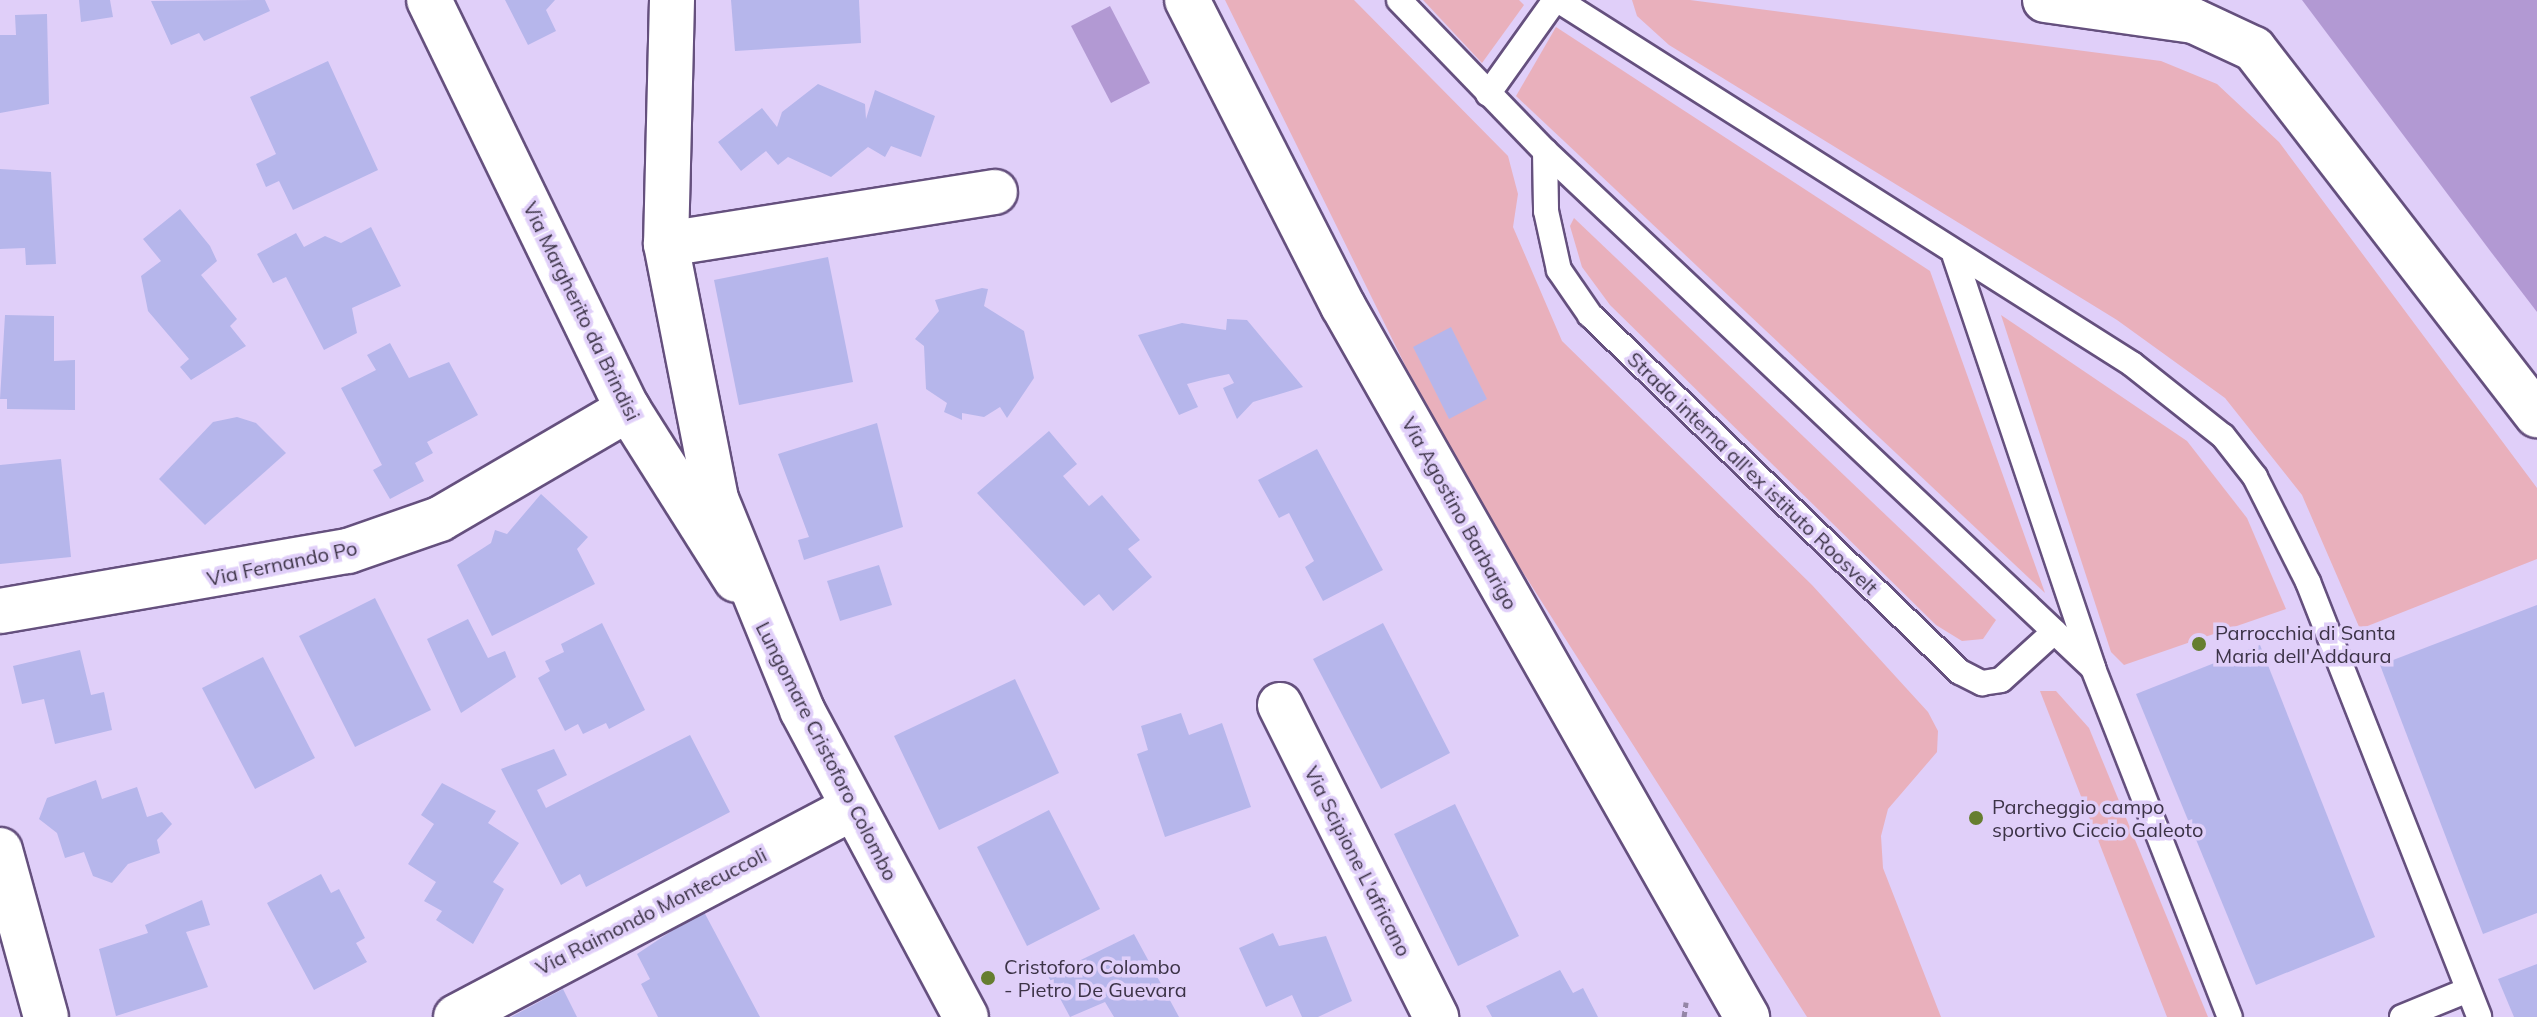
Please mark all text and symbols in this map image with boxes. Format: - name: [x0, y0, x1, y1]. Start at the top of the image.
- street label: Via Margherito da Brindisi: [519, 198, 645, 424]
- street label: Strada interna all'ex istituto Roosvelt: [1623, 347, 1883, 599]
- street label: Via Agostino Barbarigo: [1397, 413, 1523, 613]
- street label: Via Fernando Po: [205, 535, 359, 591]
- street label: Lungomare Cristoforo Colombo: [751, 618, 903, 884]
- place label: Parrocchia di Santa Maria dell'Addaura: [2215, 620, 2396, 667]
- marker: Parrocchia di Santa Maria dell'Addaura: [2190, 635, 2208, 653]
- street label: Via Scipione L'africano: [1300, 762, 1416, 960]
- place label: Parcheggio campo sportivo Ciccio Galeoto: [1992, 794, 2203, 841]
- marker: Parcheggio campo sportivo Ciccio Galeoto: [1967, 809, 1985, 827]
- street label: Via Raimondo Montecuccoli: [532, 842, 770, 980]
- place label: Cristoforo Colombo - Pietro De Guevara: [1004, 954, 1187, 1001]
- marker: Cristoforo Colombo - Pietro De Guevara: [979, 969, 997, 987]

